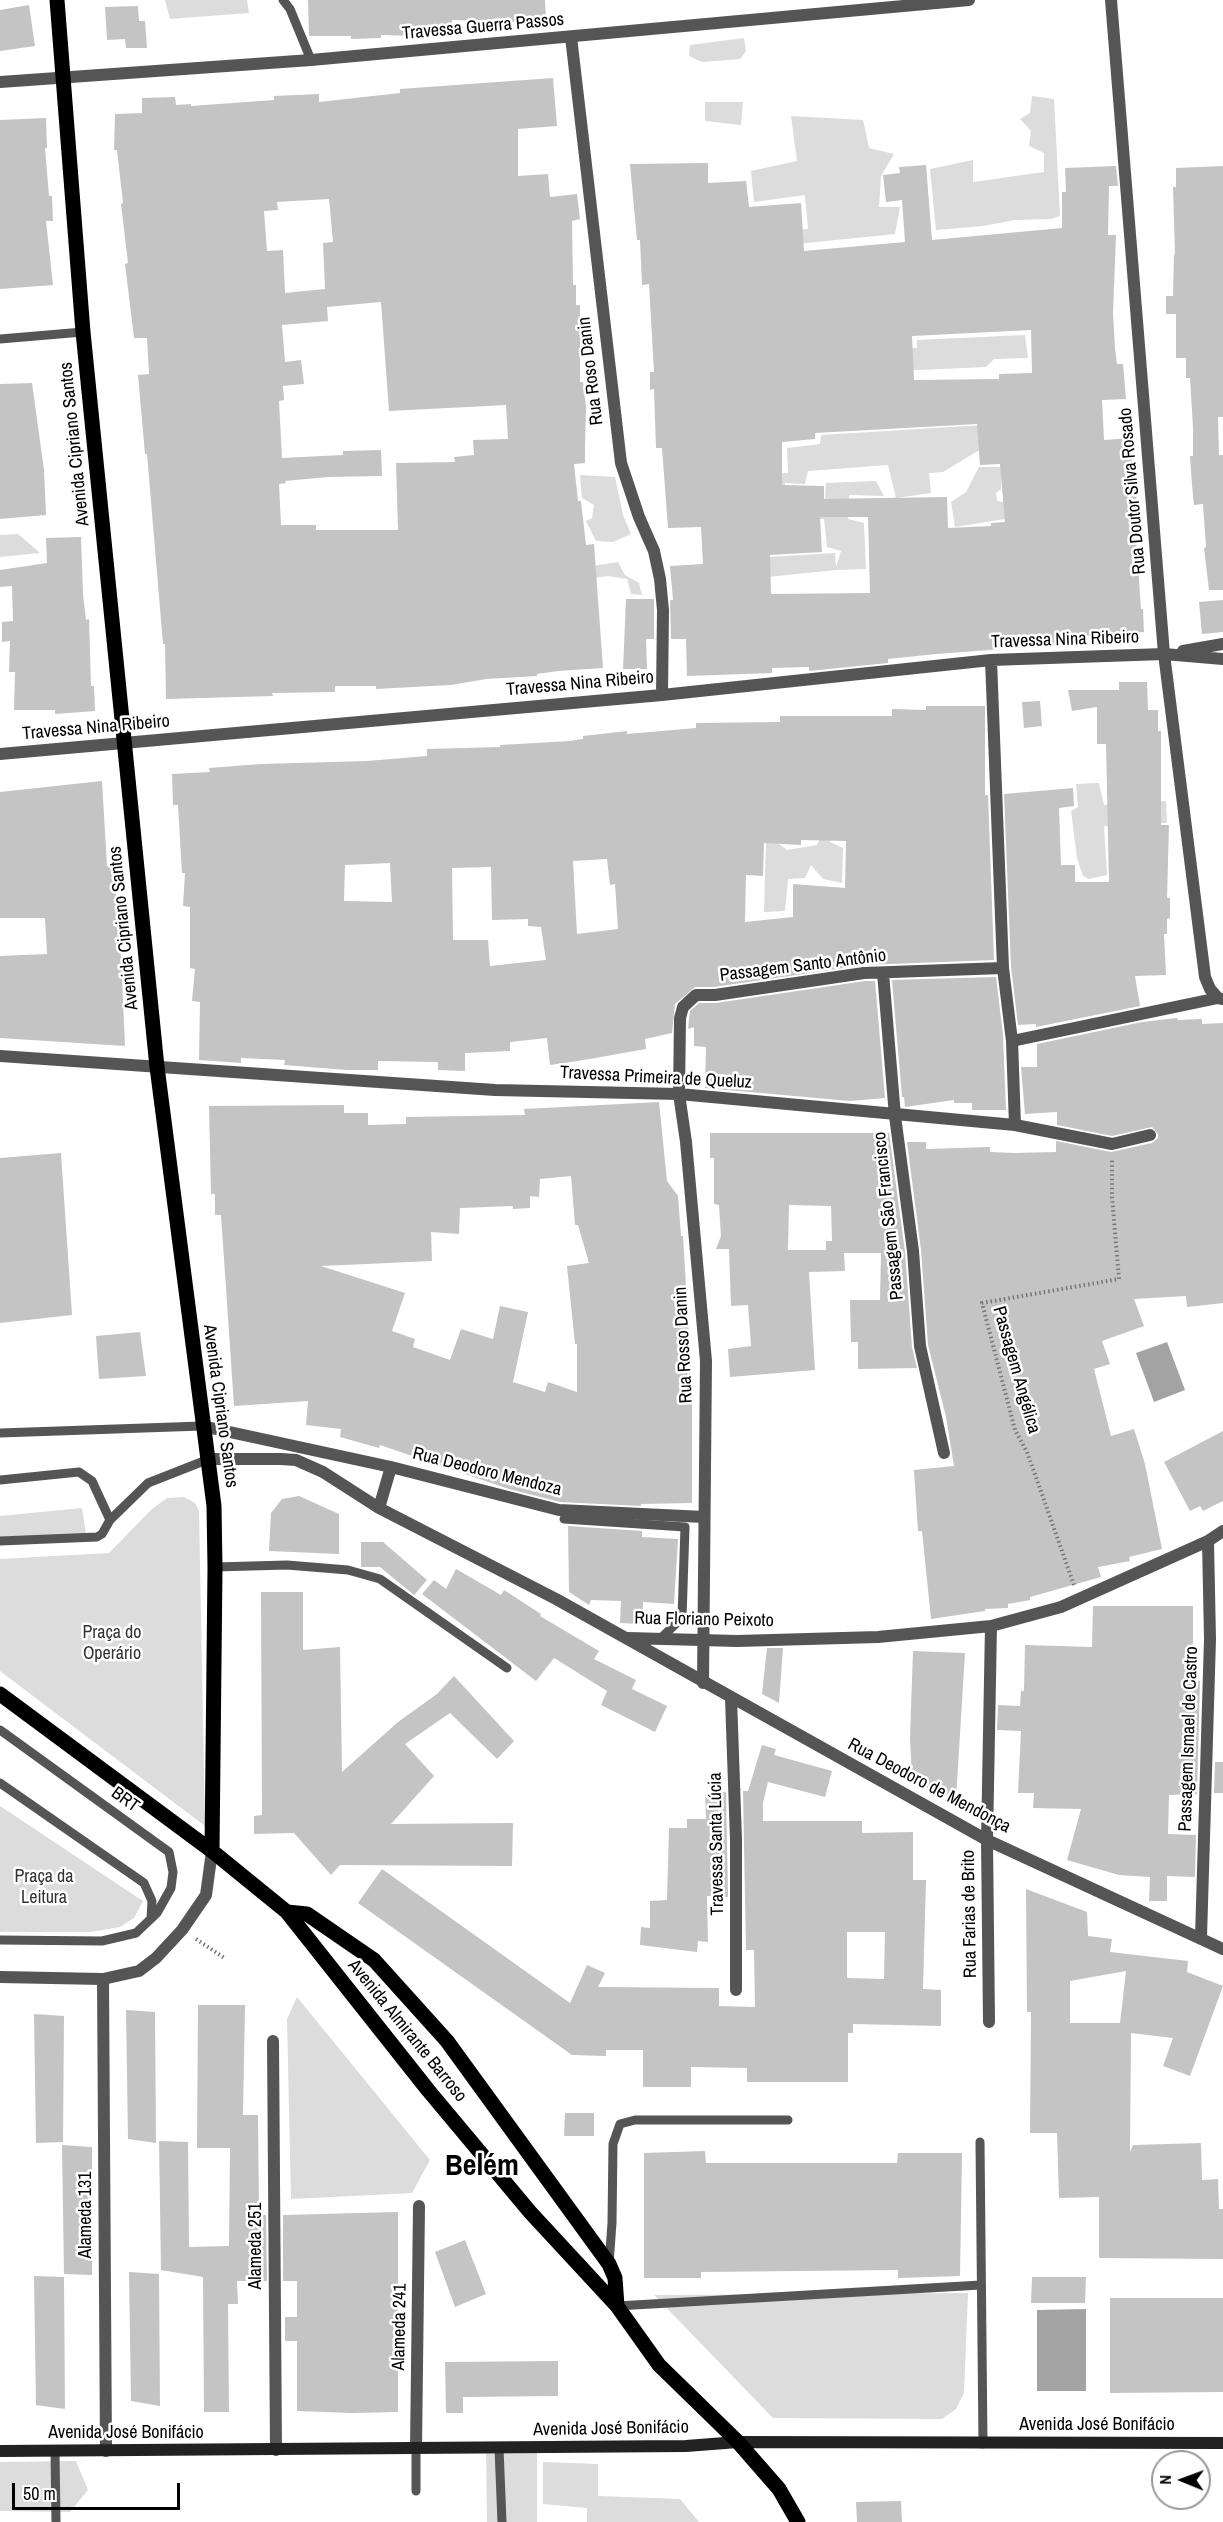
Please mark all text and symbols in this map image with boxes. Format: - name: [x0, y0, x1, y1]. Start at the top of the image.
- street label: Travessa Guerra Passos: [401, 9, 565, 45]
- street label: Rua Roso Danin: [574, 316, 608, 426]
- street label: Avenida Cipriano Santos: [56, 361, 94, 527]
- street label: Rua Doutor Silva Rosado: [1115, 407, 1151, 575]
- street label: Travessa Nina Ribeiro: [991, 627, 1139, 653]
- street label: Travessa Nina Ribeiro: [505, 667, 655, 701]
- street label: Travessa Nina Ribeiro: [21, 711, 171, 745]
- street label: Avenida Cipriano Santos: [105, 845, 143, 1011]
- street label: Passagem Santo Antônio: [719, 945, 887, 987]
- street label: Travessa Primeira de Queluz: [559, 1062, 753, 1094]
- street label: Passagem São Francisco: [869, 1131, 909, 1301]
- street label: Rua Rosso Danin: [670, 1286, 698, 1404]
- street label: Passagem Angélica: [988, 1304, 1044, 1436]
- street label: Avenida Cipriano Santos: [198, 1323, 242, 1489]
- street label: Rua Deodoro Mendoza: [410, 1443, 564, 1501]
- street label: Rua Floriano Peixoto: [634, 1608, 774, 1632]
- park label: Praça do Operário: [82, 1622, 142, 1664]
- street label: Passagem Ismael de Castro: [1175, 1646, 1203, 1832]
- street label: Rua Deodoro de Mendonça: [844, 1734, 1014, 1838]
- street label: Travessa Santa Lúcia: [705, 1772, 729, 1916]
- street label: BRT: [107, 1783, 143, 1817]
- street label: Rua Farias de Brito: [958, 1850, 982, 1978]
- park label: Praça da Leitura: [14, 1866, 74, 1908]
- street label: Avenida Almirante Barroso: [343, 1955, 471, 2107]
- district label: Belém: [445, 2149, 519, 2185]
- street label: Alameda 131: [75, 2172, 97, 2258]
- street label: Alameda 251: [245, 2203, 267, 2289]
- street label: Alameda 241: [388, 2283, 412, 2371]
- street label: Avenida José Bonifácio: [1019, 2414, 1175, 2436]
- street label: Avenida José Bonifácio: [533, 2417, 689, 2441]
- street label: Avenida José Bonifácio: [48, 2422, 204, 2444]
- north arrow: [1151, 2450, 1211, 2510]
- scale bar: [15, 2471, 183, 2509]
- text: N: [1154, 2475, 1176, 2485]
- text: 50 m: [23, 2481, 56, 2506]

